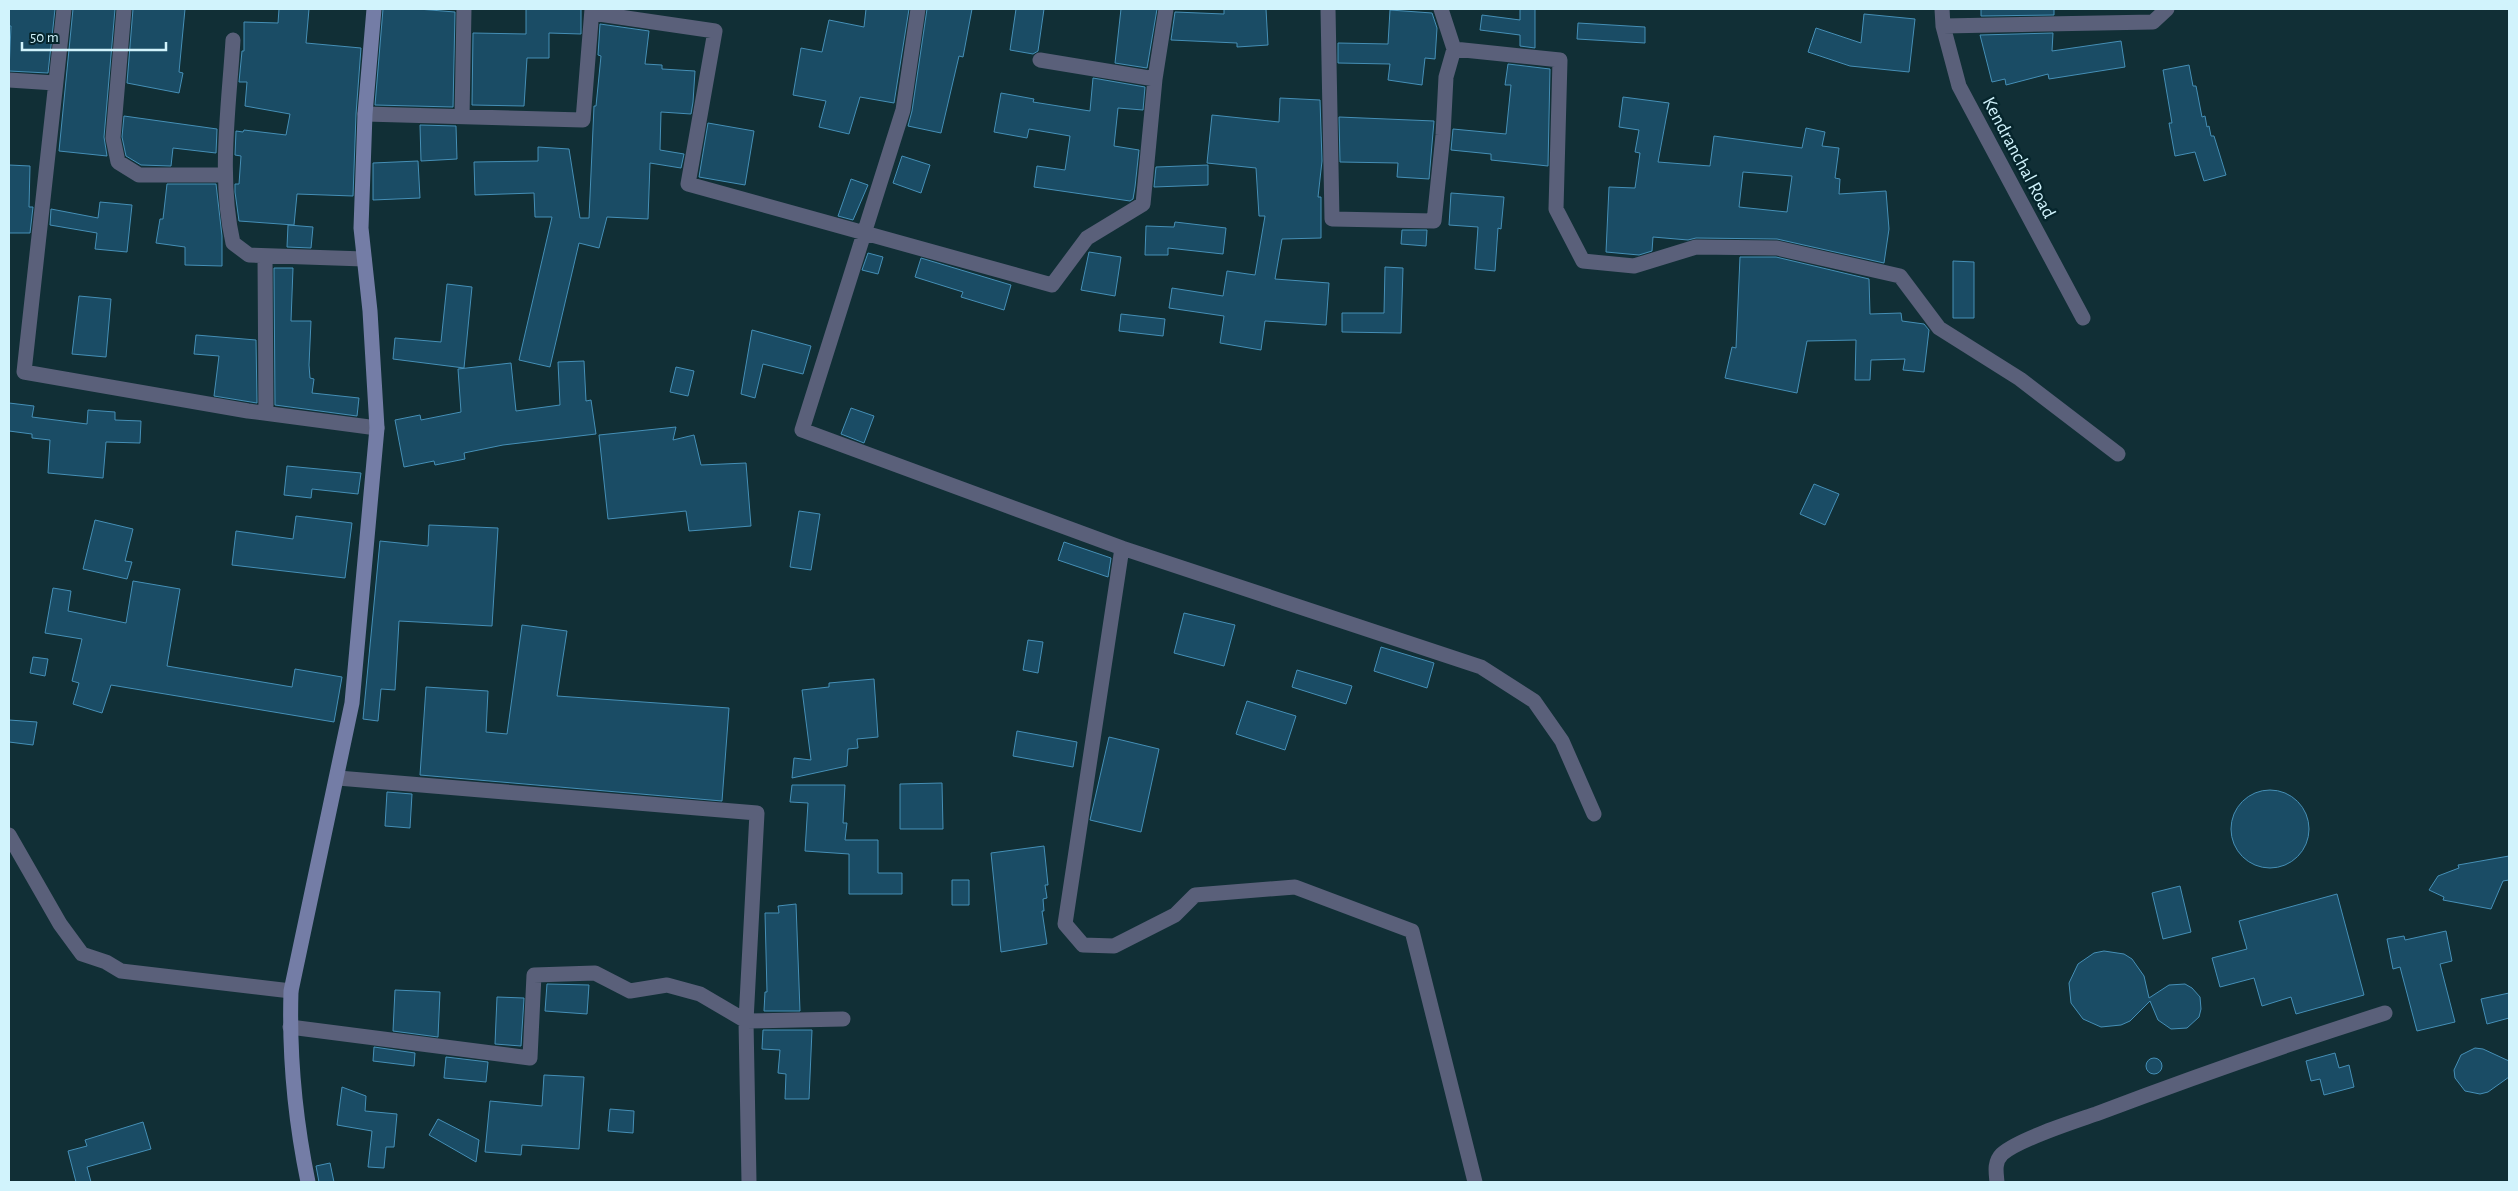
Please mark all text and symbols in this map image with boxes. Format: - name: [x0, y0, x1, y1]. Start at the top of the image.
- scale bar: [22, 20, 166, 52]
- text: 50 m: [30, 30, 59, 45]
- street label: Kendranchal Road: [1979, 94, 2059, 222]

